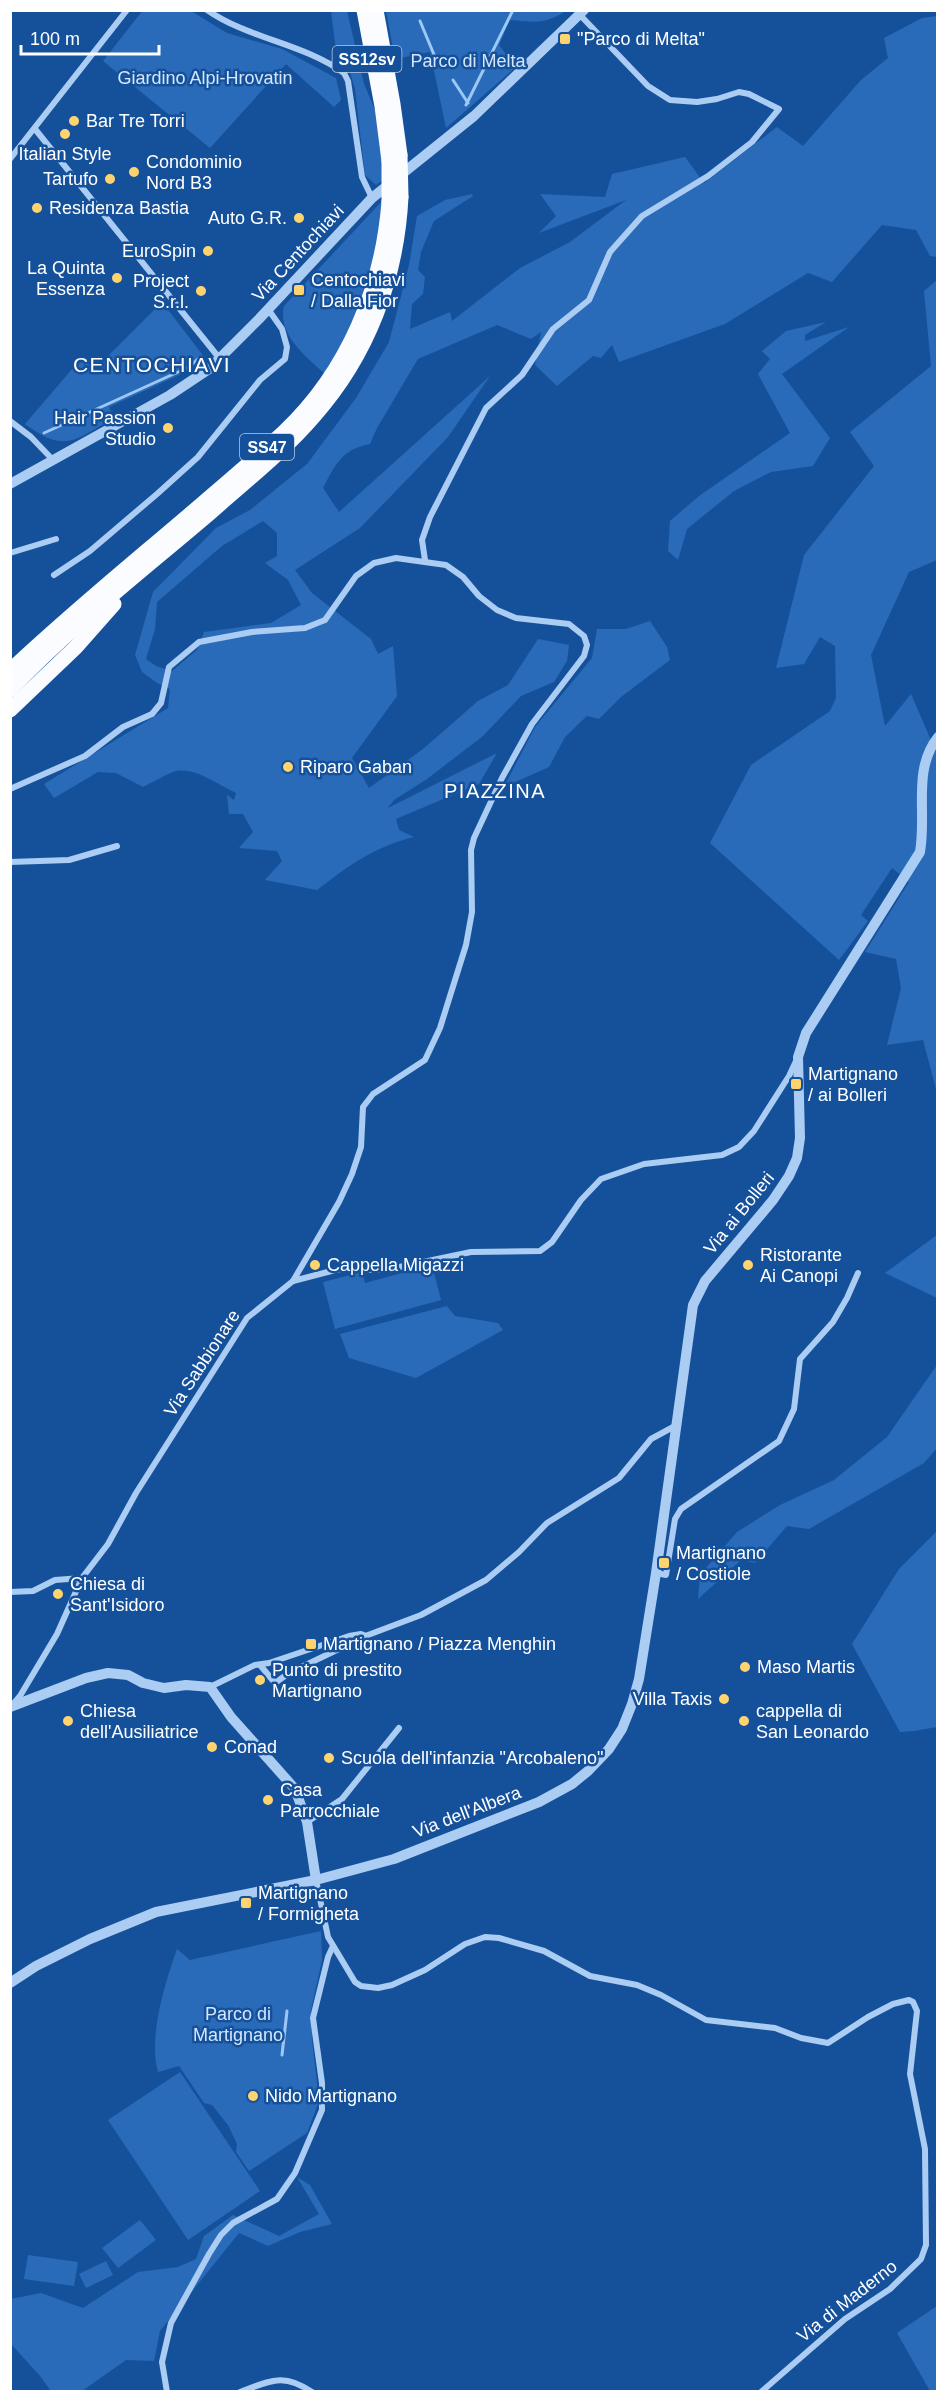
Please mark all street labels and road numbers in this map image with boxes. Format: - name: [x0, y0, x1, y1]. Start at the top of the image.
- road number: SS12sv: [332, 46, 401, 72]
- street label: Via Centochiavi: [248, 201, 348, 305]
- road number: SS47: [240, 434, 294, 460]
- street label: Via ai Bolleri: [700, 1168, 778, 1258]
- street label: Via Sabbionare: [160, 1306, 244, 1420]
- street label: Via dell'Albera: [410, 1782, 525, 1842]
- street label: Via di Maderno: [793, 2256, 901, 2346]

